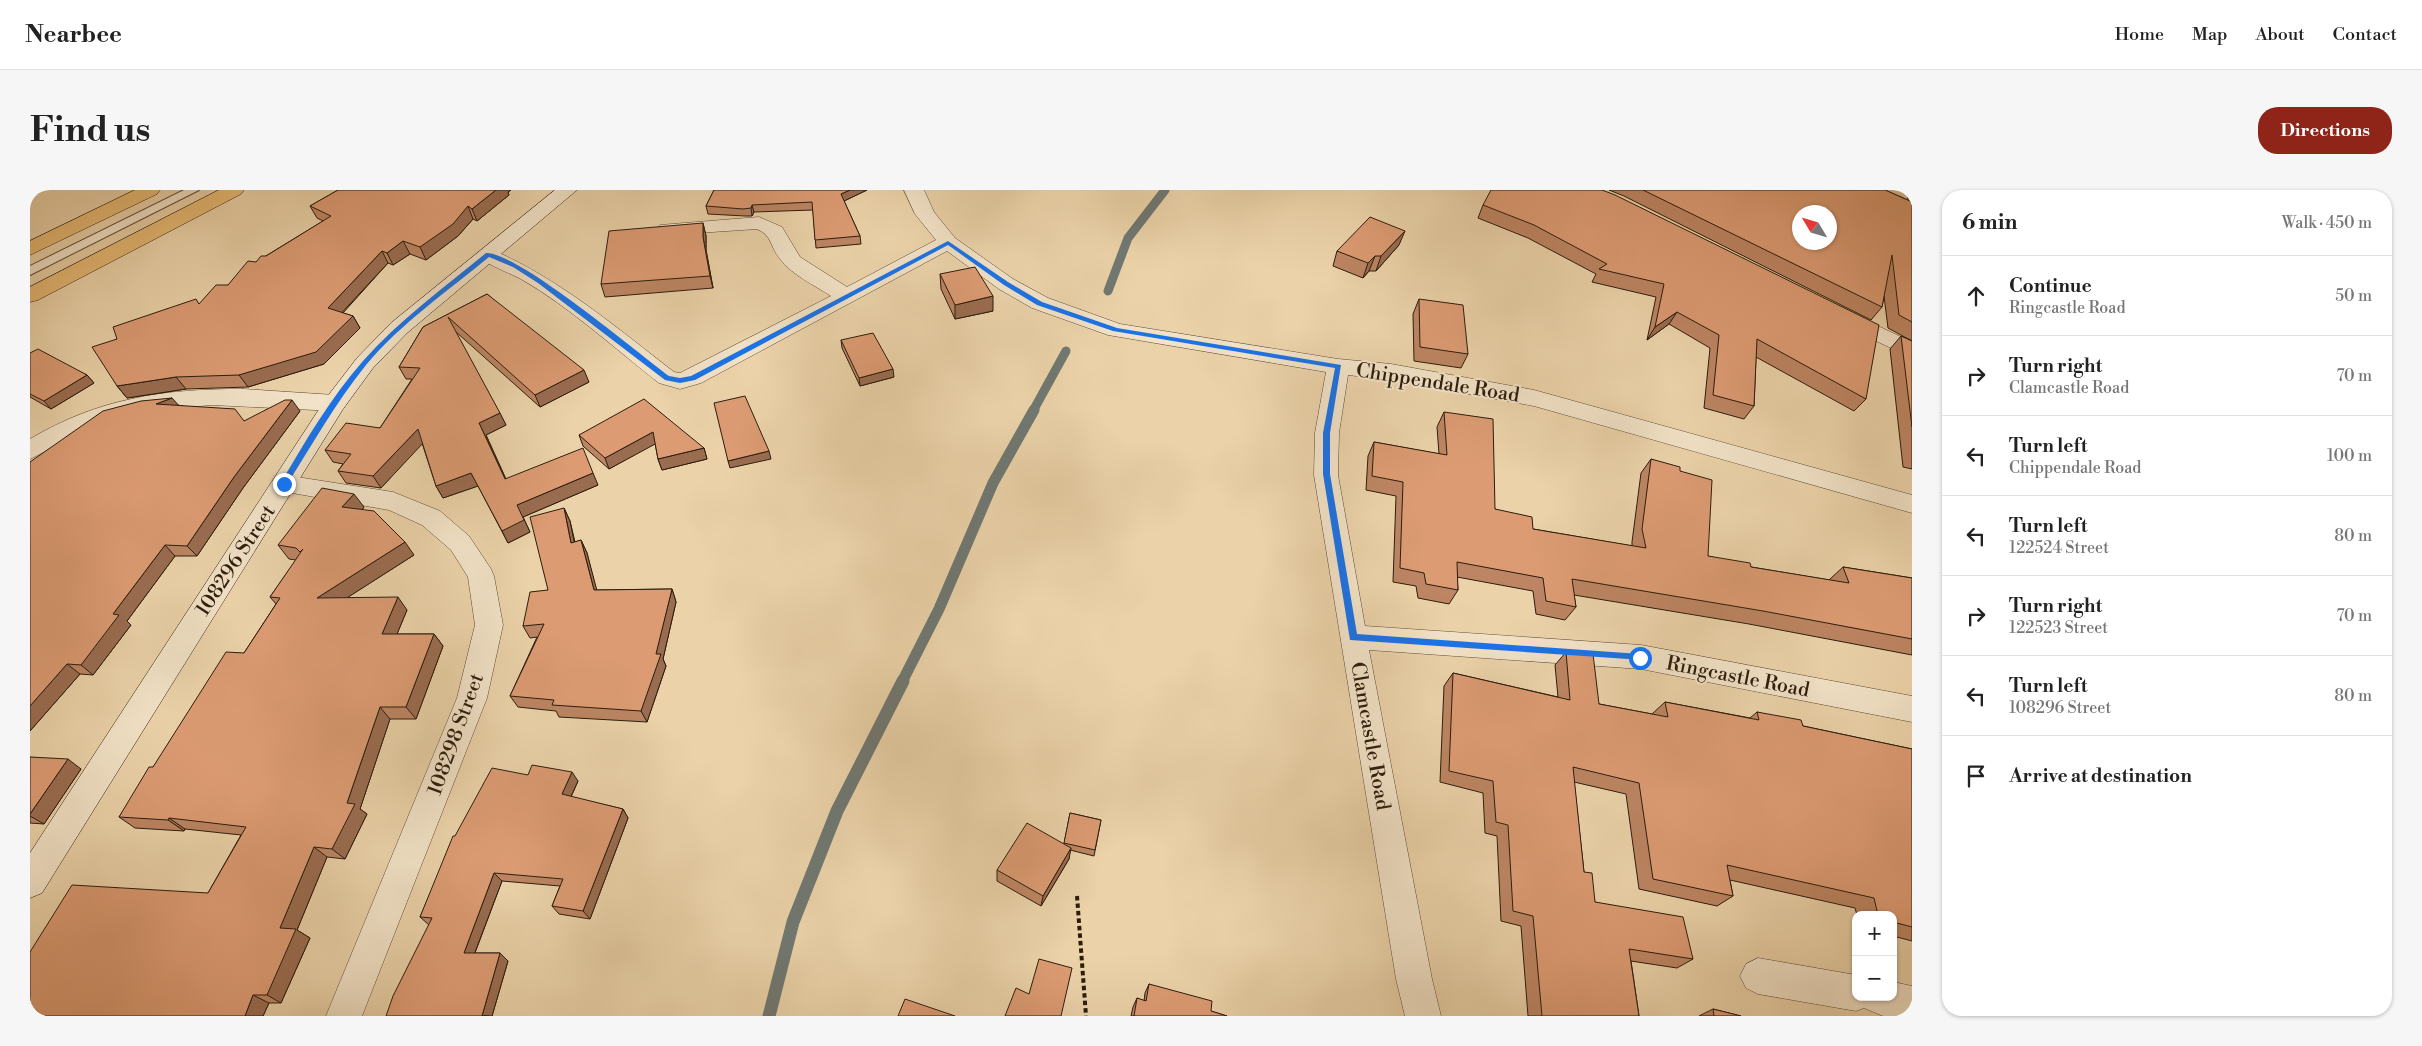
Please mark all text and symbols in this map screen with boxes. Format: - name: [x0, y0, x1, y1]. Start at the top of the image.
- text: Nearbee: [25, 20, 122, 50]
- text: Home: [2115, 23, 2164, 46]
- text: Map: [2192, 23, 2228, 46]
- text: About: [2256, 23, 2305, 46]
- text: Contact: [2333, 23, 2397, 46]
- button: Directions: [2258, 107, 2392, 154]
- text: Find us: [30, 109, 150, 152]
- north arrow: [1792, 205, 1837, 250]
- text: 6 min: [1962, 210, 2017, 236]
- text: Walk · 450 m: [2282, 213, 2372, 233]
- text: Continue: [2009, 274, 2092, 298]
- icon: ahead: [1962, 282, 1990, 310]
- text: 50 m: [2335, 286, 2372, 306]
- text: Ringcastle Road: [2009, 298, 2126, 318]
- text: Turn right: [2009, 354, 2102, 378]
- street label: Chippendale Road: [1354, 358, 1522, 409]
- icon: right: [1962, 362, 1990, 390]
- text: 70 m: [2336, 366, 2372, 386]
- text: Clamcastle Road: [2009, 378, 2129, 398]
- text: Turn left: [2009, 434, 2088, 458]
- icon: left: [1962, 442, 1990, 470]
- text: 100 m: [2327, 446, 2372, 466]
- text: Chippendale Road: [2009, 458, 2141, 478]
- route end: [273, 473, 296, 496]
- street label: 108296 Street: [191, 501, 281, 621]
- text: Turn left: [2009, 514, 2088, 538]
- icon: left: [1962, 522, 1990, 550]
- text: 80 m: [2334, 526, 2372, 546]
- text: 122524 Street: [2009, 538, 2109, 558]
- text: Turn right: [2009, 594, 2102, 618]
- icon: right: [1962, 602, 1990, 630]
- text: 70 m: [2336, 606, 2372, 626]
- text: 122523 Street: [2009, 618, 2108, 638]
- route start: [1629, 647, 1652, 670]
- street label: Ringcastle Road: [1664, 651, 1812, 704]
- street label: Clamcastle Road: [1344, 660, 1395, 813]
- street label: 108298 Street: [423, 670, 490, 799]
- text: Turn left: [2009, 674, 2088, 698]
- icon: left: [1962, 682, 1990, 710]
- text: 80 m: [2334, 686, 2372, 706]
- text: 108296 Street: [2009, 698, 2111, 718]
- icon: arrive: [1962, 762, 1990, 790]
- text: Arrive at destination: [2009, 764, 2192, 788]
- map controls: [1852, 911, 1897, 1001]
- button: +: [1852, 911, 1897, 956]
- button: −: [1852, 956, 1897, 1001]

